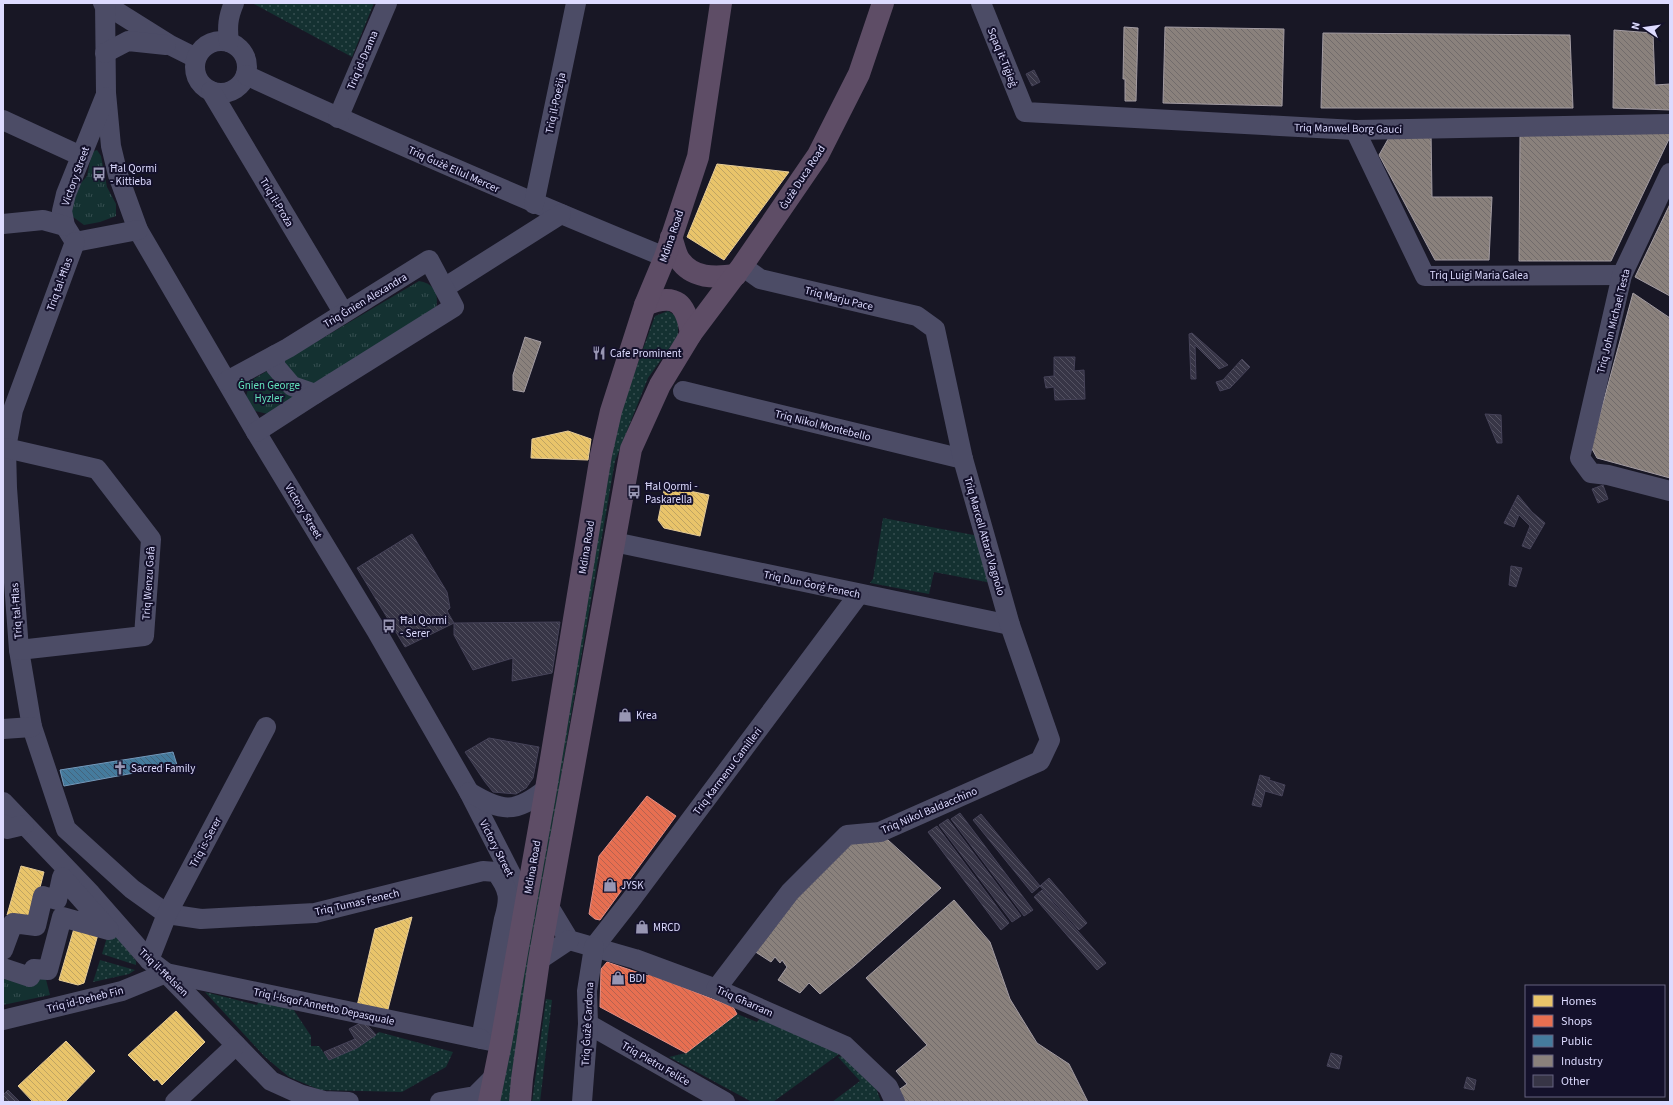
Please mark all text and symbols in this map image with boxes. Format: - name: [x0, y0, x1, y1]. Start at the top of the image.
- north arrow: [1625, 8, 1665, 48]
- text: N: [1628, 21, 1644, 31]
- street label: Sqaq it-Tiġieġ: [984, 25, 1021, 89]
- street label: Triq id-Drama: [343, 28, 382, 92]
- street label: Triq il-Poeżija: [542, 71, 569, 135]
- street label: Triq Manwel Borg Gauci: [1294, 120, 1402, 137]
- street label: Ġużè Duca Road: [776, 142, 829, 212]
- street label: Triq Ġużè Ellul Mercer: [406, 143, 502, 196]
- street label: Victory Street: [58, 144, 93, 208]
- place label: Ħal Qormi - Kittieba: [110, 161, 157, 189]
- bus stop icon: Ħal Qormi - Kittieba: [91, 166, 107, 182]
- street label: Triq il-Proża: [256, 175, 297, 230]
- street label: Mdina Road: [656, 208, 687, 264]
- street label: Triq tal-Ħlas: [43, 255, 76, 313]
- street label: Triq John Michael Testa: [1593, 267, 1634, 375]
- street label: Triq Luigi Maria Galea: [1430, 268, 1528, 283]
- street label: Triq Ġnien Alexandra: [321, 270, 410, 331]
- street label: Triq Marju Pace: [803, 283, 875, 314]
- restaurant icon: Cafe Prominent: [591, 345, 607, 361]
- place label: Cafe Prominent: [610, 346, 682, 361]
- park label: Ġnien George Hyzler: [238, 378, 301, 406]
- street label: Triq Nikol Montebello: [773, 406, 872, 445]
- street label: Triq Marcell Attard Vagnolo: [960, 475, 1009, 597]
- place label: Ħal Qormi - Paskarella: [645, 479, 698, 507]
- street label: Victory Street: [281, 481, 326, 542]
- bus stop icon: Ħal Qormi - Paskarella: [626, 484, 642, 500]
- street label: Mdina Road: [575, 519, 598, 575]
- street label: Triq Wenzu Gafà: [138, 546, 159, 620]
- street label: Triq Dun Ġorġ Fenech: [762, 567, 862, 602]
- street label: Triq tal-Ħlas: [7, 582, 26, 639]
- place label: Ħal Qormi - Serer: [400, 613, 447, 641]
- bus stop icon: Ħal Qormi - Serer: [381, 618, 397, 634]
- shop icon: Krea: [617, 707, 633, 723]
- place label: Krea: [636, 708, 657, 723]
- street label: Triq Karmenu Camilleri: [690, 724, 765, 818]
- church icon: Sacred Family: [112, 760, 128, 776]
- place label: Sacred Family: [131, 761, 195, 776]
- street label: Triq Nikol Baldacchino: [879, 783, 980, 838]
- street label: Triq is-Serer: [186, 814, 225, 870]
- street label: Victory Street: [476, 817, 517, 879]
- street label: Mdina Road: [520, 839, 545, 895]
- shop icon: JYSK: [602, 877, 618, 893]
- place label: JYSK: [621, 878, 644, 893]
- street label: Triq Tumas Fenech: [313, 885, 401, 919]
- shop icon: MRCD: [634, 919, 650, 935]
- place label: MRCD: [653, 920, 681, 935]
- street label: Triq il-Ħelsien: [135, 945, 192, 1000]
- shop icon: BDI: [610, 970, 626, 986]
- place label: BDI: [629, 971, 645, 986]
- street label: Triq Ġużè Cardona: [578, 982, 597, 1067]
- street label: Triq Għarram: [714, 982, 776, 1021]
- street label: Triq id-Deheb Fin: [45, 983, 125, 1016]
- street label: Triq l-Isqof Annetto Depasquale: [252, 984, 397, 1029]
- legend: [1525, 985, 1665, 1097]
- text: Homes: [1561, 993, 1596, 1010]
- text: Shops: [1561, 1013, 1592, 1030]
- text: Public: [1561, 1033, 1593, 1050]
- street label: Triq Pietru Feliċe: [619, 1038, 693, 1089]
- text: Industry: [1561, 1053, 1603, 1070]
- text: Other: [1561, 1073, 1591, 1090]

